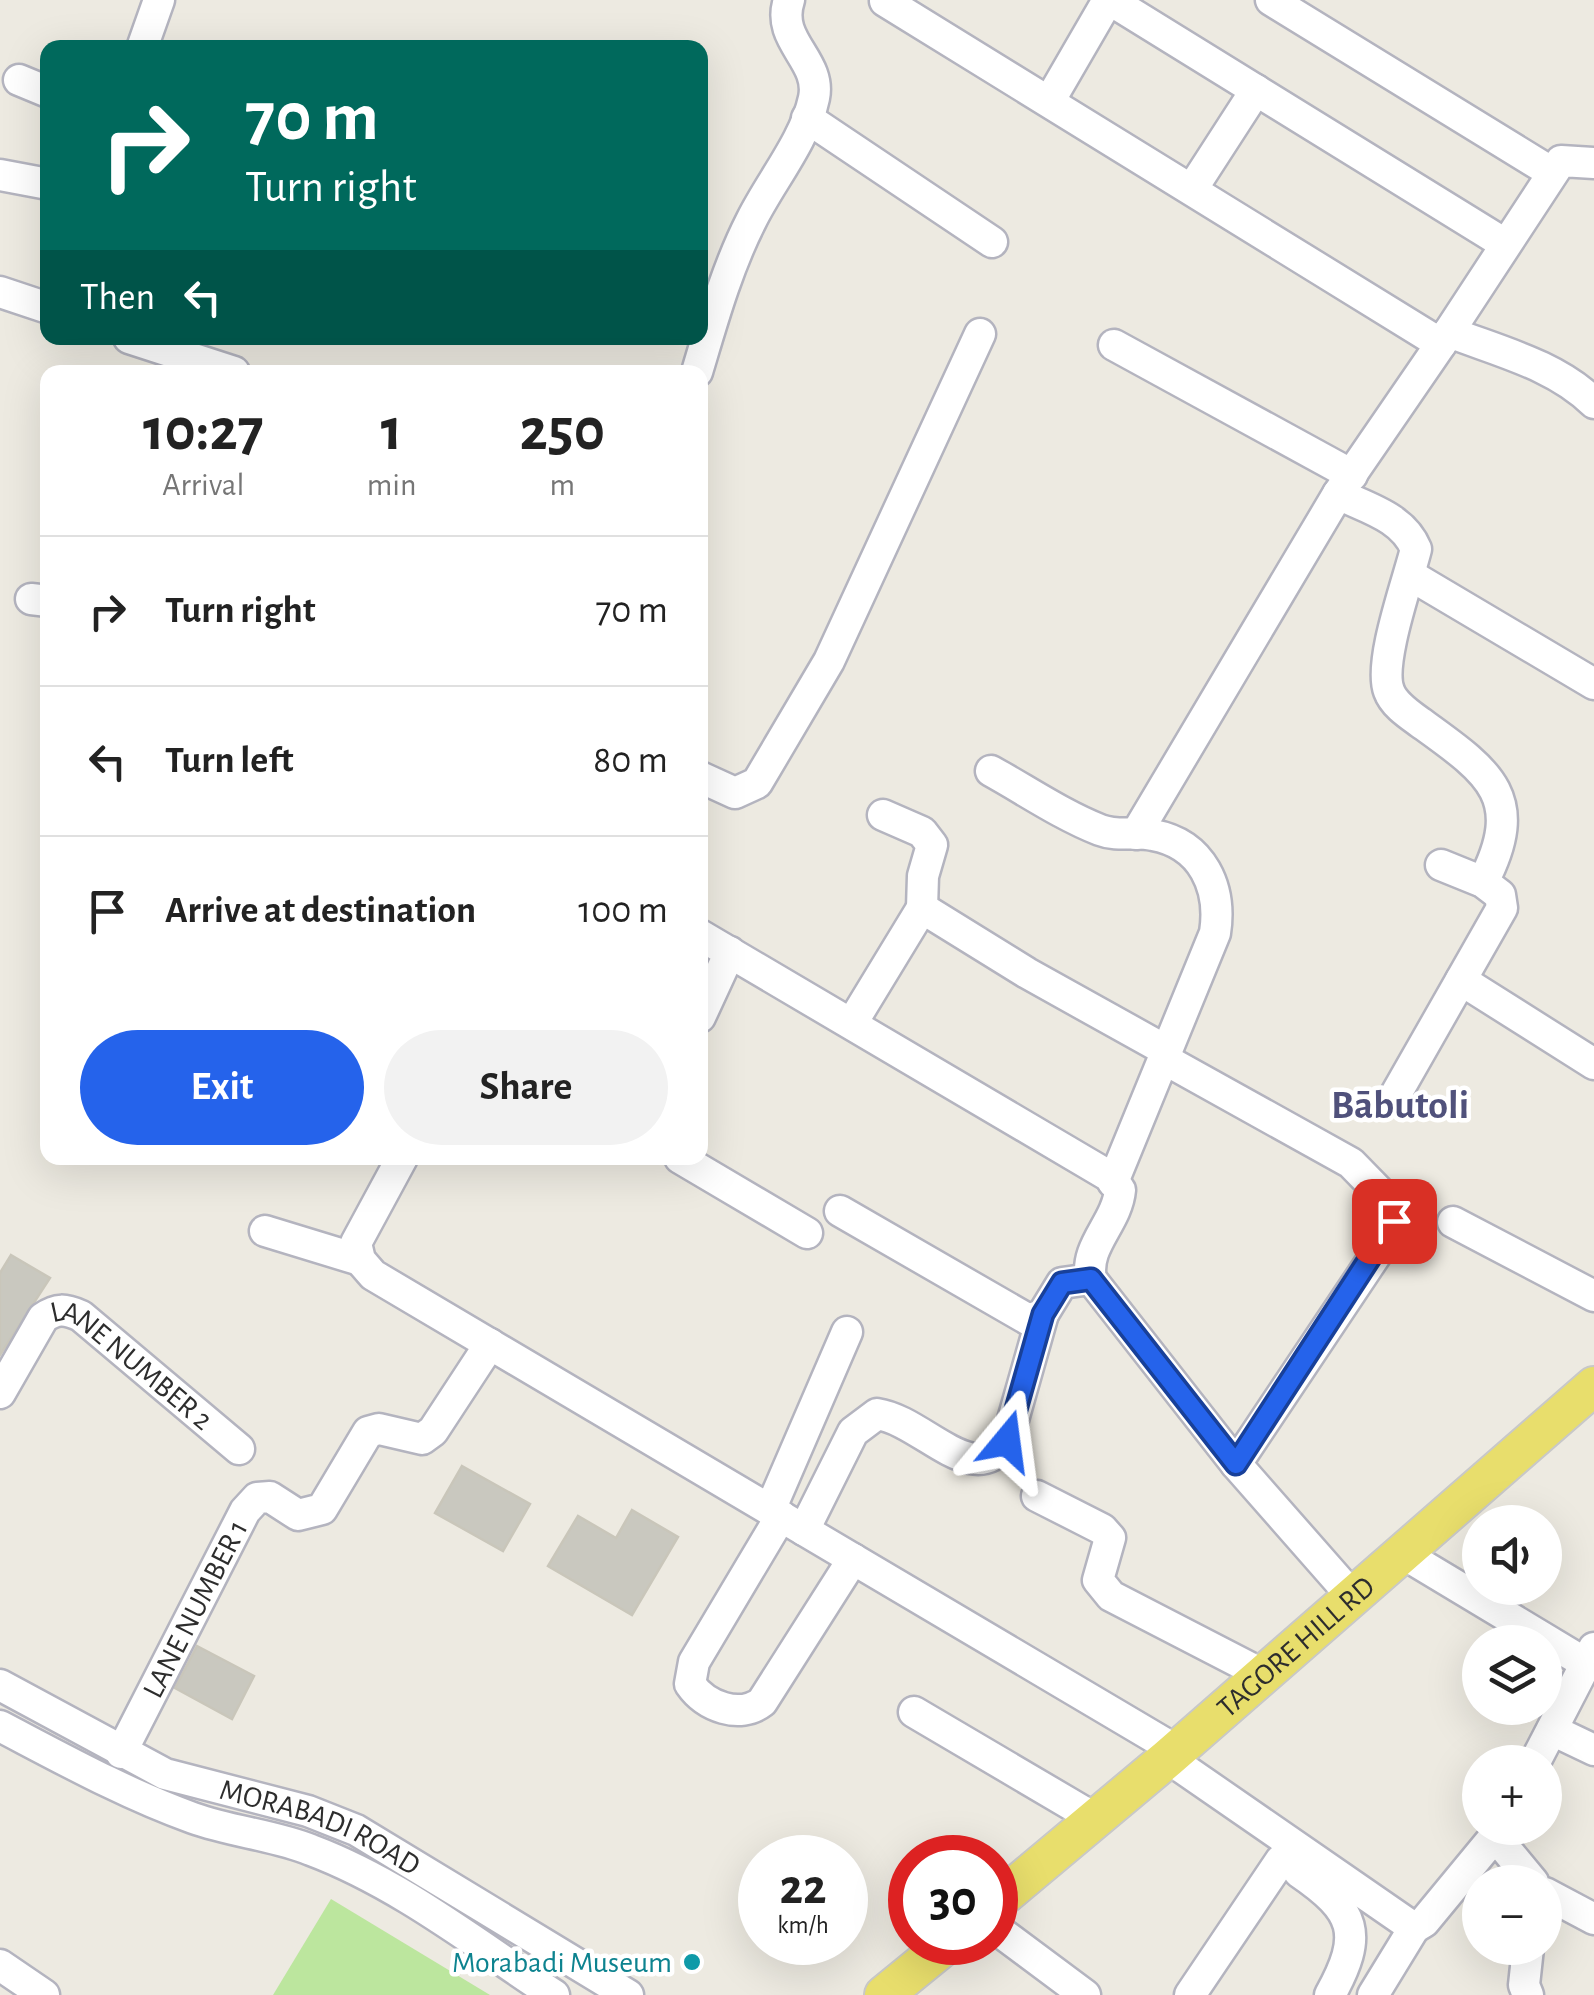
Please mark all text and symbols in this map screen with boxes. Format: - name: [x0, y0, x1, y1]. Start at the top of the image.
- icon: right: [80, 80, 210, 210]
- text: 70 m: [245, 83, 379, 153]
- text: Turn right: [245, 165, 417, 210]
- icon: left: [175, 270, 230, 325]
- text: Then: [80, 279, 155, 317]
- text: 10:27: [143, 401, 264, 461]
- text: 1: [381, 401, 402, 461]
- text: 250: [520, 401, 605, 461]
- text: Arrival: [162, 469, 245, 501]
- text: min: [367, 469, 417, 501]
- text: m: [549, 469, 575, 501]
- icon: right: [80, 584, 135, 639]
- text: Turn right: [165, 592, 315, 630]
- text: 70 m: [595, 592, 668, 630]
- icon: left: [80, 734, 135, 789]
- text: Turn left: [165, 742, 293, 780]
- text: 80 m: [593, 742, 668, 780]
- icon: arrive: [80, 884, 135, 939]
- text: Arrive at destination: [165, 892, 476, 930]
- text: 100 m: [578, 892, 668, 930]
- button: Exit: [80, 1030, 364, 1145]
- button: Share: [384, 1030, 668, 1145]
- district label: Bābutoli: [1331, 1086, 1469, 1126]
- pin: [1352, 1179, 1437, 1264]
- icon: arrive: [1367, 1194, 1422, 1249]
- street label: LANE NUMBER 2: [48, 1296, 218, 1436]
- position arrow: [955, 1389, 1059, 1493]
- map controls: [1462, 1505, 1562, 1965]
- button: sound: [1462, 1505, 1562, 1605]
- street label: LANE NUMBER 1: [138, 1516, 254, 1703]
- street label: TAGORE HILL RD: [1212, 1571, 1380, 1724]
- button: layers: [1462, 1625, 1562, 1725]
- button: +: [1462, 1745, 1562, 1845]
- street label: MORABADI ROAD: [217, 1775, 425, 1881]
- speed limit sign: 30: [888, 1835, 1018, 1965]
- text: 22: [779, 1863, 827, 1913]
- button: −: [1462, 1865, 1562, 1965]
- text: km/h: [777, 1913, 829, 1938]
- place label: Morabadi Museum: [452, 1948, 672, 1978]
- marker: Morabadi Museum: [681, 1951, 703, 1973]

